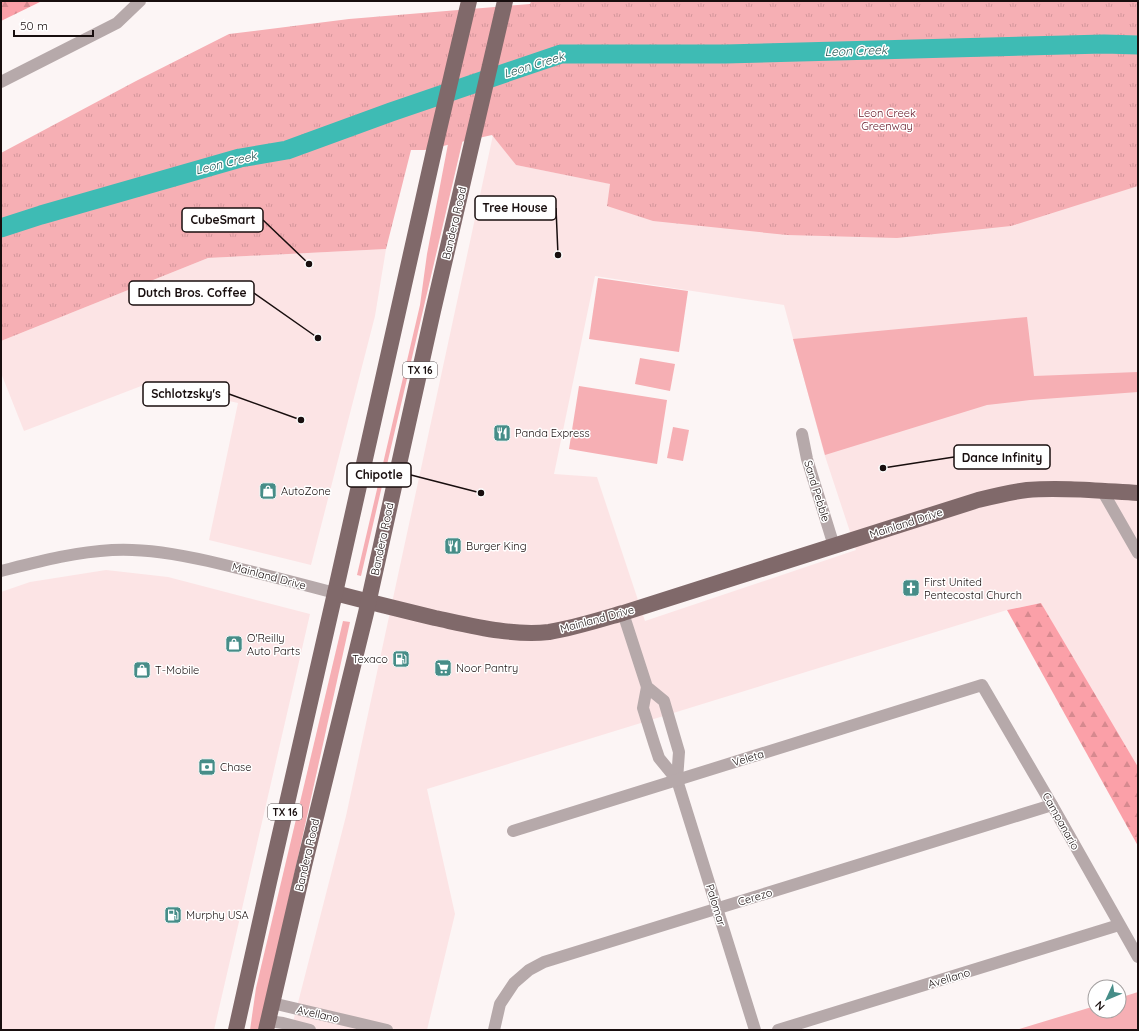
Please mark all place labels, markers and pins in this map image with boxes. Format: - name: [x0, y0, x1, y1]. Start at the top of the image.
- callout: Tree House: [475, 196, 556, 220]
- callout: CubeSmart: [182, 208, 263, 232]
- callout: Dutch Bros. Coffee: [129, 281, 254, 305]
- callout: Schlotzsky's: [143, 382, 229, 406]
- restaurant icon: Panda Express: [492, 423, 512, 443]
- place label: Panda Express: [515, 426, 590, 440]
- callout: Dance Infinity: [954, 445, 1050, 469]
- callout: Chipotle: [347, 463, 411, 487]
- shop icon: AutoZone: [258, 481, 278, 501]
- place label: AutoZone: [281, 484, 331, 498]
- restaurant icon: Burger King: [443, 536, 463, 556]
- place label: Burger King: [466, 539, 527, 553]
- place label: First United Pentecostal Church: [924, 575, 1022, 602]
- church icon: First United Pentecostal Church: [901, 578, 921, 598]
- place label: O'Reilly Auto Parts: [247, 631, 300, 658]
- shop icon: O'Reilly Auto Parts: [224, 634, 244, 654]
- fuel station icon: Texaco: [391, 649, 411, 669]
- place label: Texaco: [352, 652, 388, 666]
- supermarket icon: Noor Pantry: [433, 658, 453, 678]
- shop icon: T-Mobile: [132, 660, 152, 680]
- place label: Noor Pantry: [456, 661, 518, 675]
- place label: T-Mobile: [155, 663, 199, 677]
- bank icon: Chase: [197, 757, 217, 777]
- place label: Chase: [220, 760, 251, 774]
- fuel station icon: Murphy USA: [163, 905, 183, 925]
- place label: Murphy USA: [186, 908, 249, 922]

